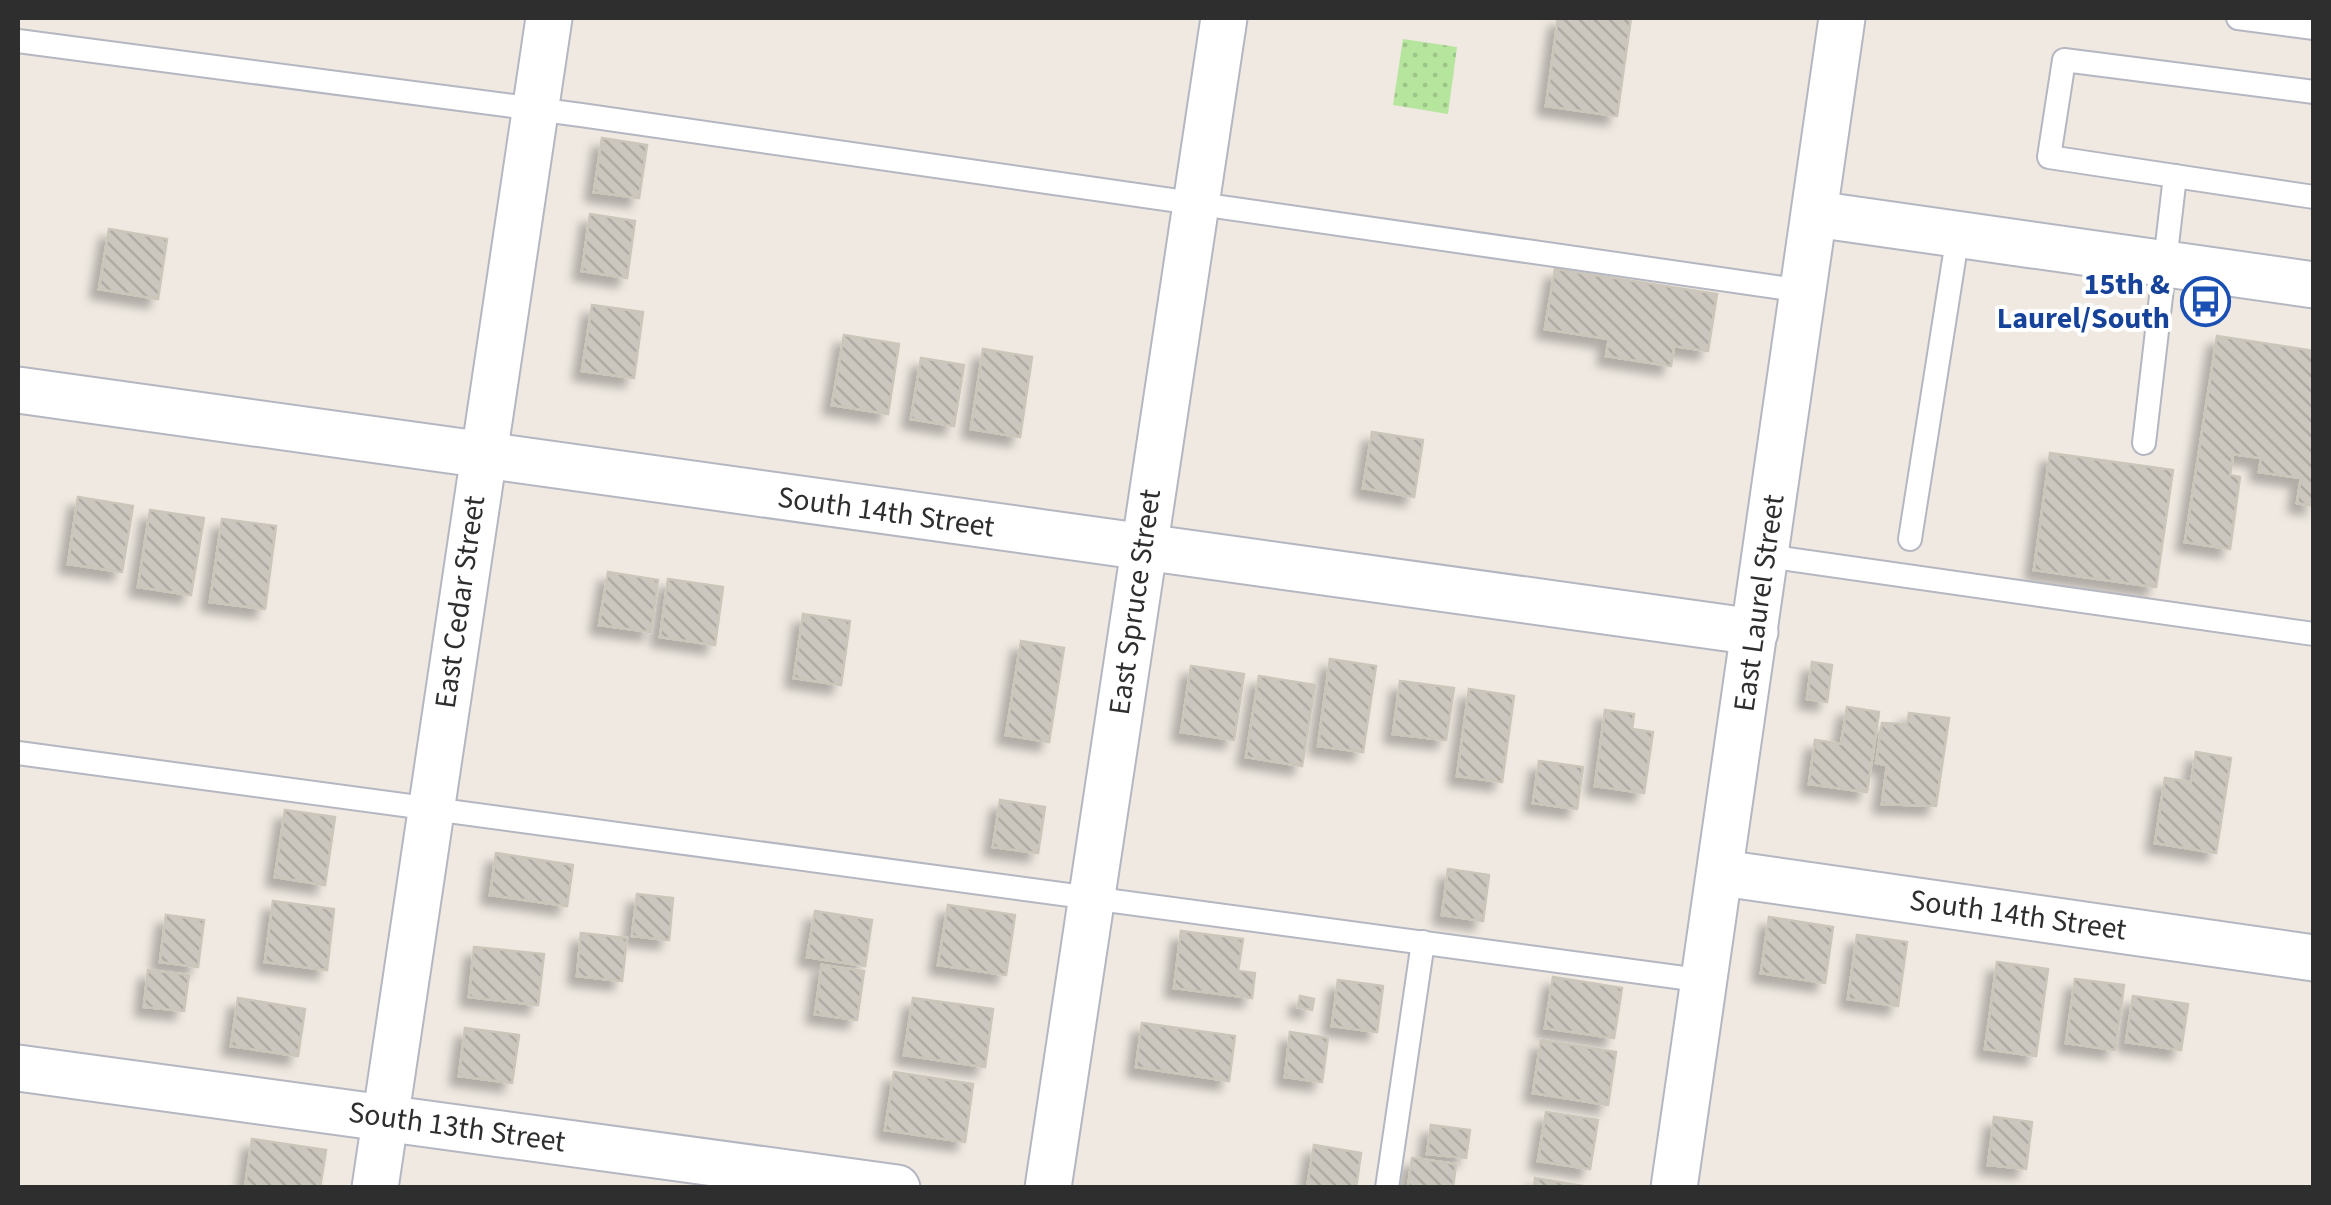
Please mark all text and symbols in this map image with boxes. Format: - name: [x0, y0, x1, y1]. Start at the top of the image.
- place label: 15th & Laurel/South: [1997, 263, 2170, 340]
- bus stop icon: 15th & Laurel/South: [2179, 275, 2231, 327]
- street label: South 14th Street: [775, 476, 997, 548]
- street label: East Spruce Street: [1098, 486, 1172, 718]
- street label: East Laurel Street: [1722, 492, 1796, 714]
- street label: East Cedar Street: [424, 493, 496, 711]
- street label: South 14th Street: [1907, 879, 2129, 951]
- street label: South 13th Street: [346, 1091, 568, 1163]

